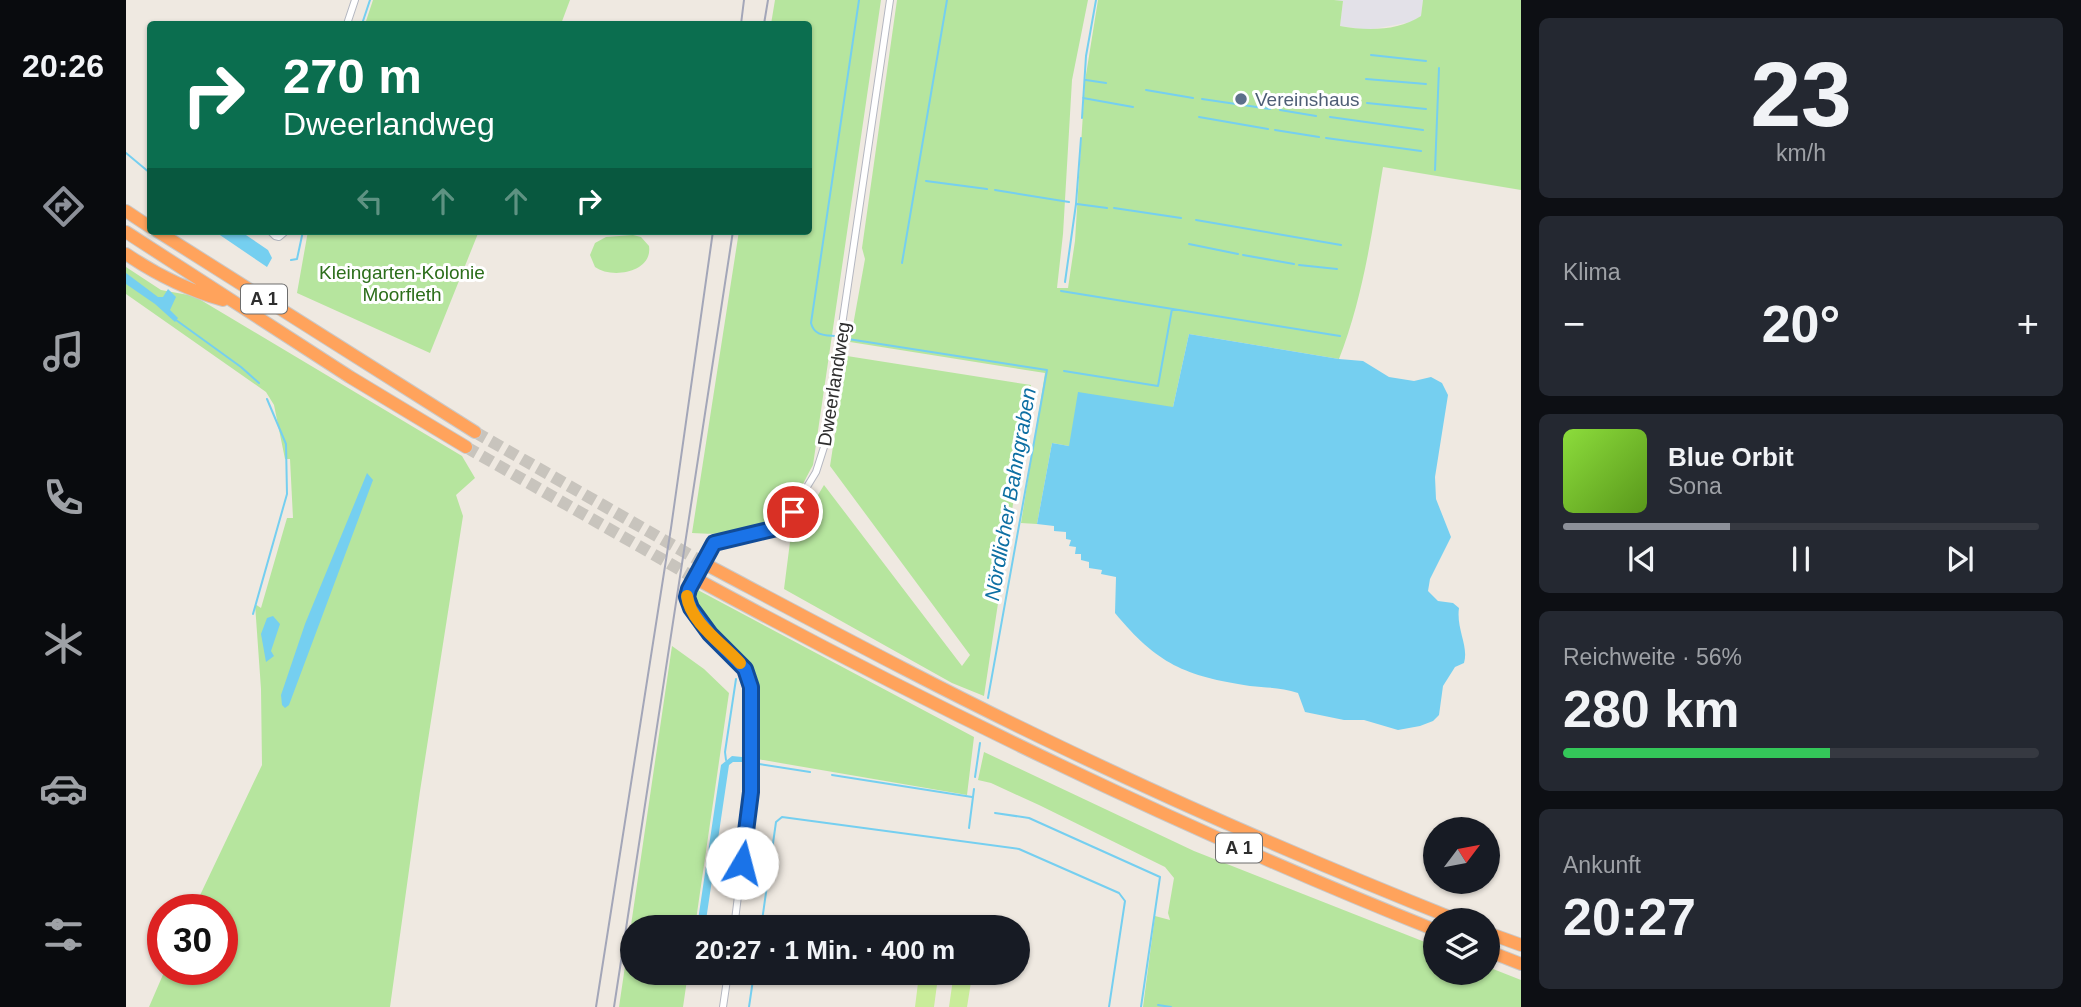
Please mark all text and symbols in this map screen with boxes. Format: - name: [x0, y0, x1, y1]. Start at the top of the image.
- text: 23: [1750, 44, 1852, 145]
- text: 20:26: [22, 48, 104, 84]
- icon: right: [168, 49, 259, 140]
- text: 270 m: [283, 49, 422, 103]
- place label: Vereinshaus: [1255, 89, 1360, 110]
- marker: Vereinshaus: [1233, 91, 1249, 107]
- text: Dweerlandweg: [283, 106, 495, 142]
- text: km/h: [1776, 140, 1826, 166]
- icon: directions: [39, 182, 88, 231]
- icon: left: [351, 182, 389, 220]
- icon: ahead: [424, 182, 462, 220]
- icon: ahead: [497, 182, 535, 220]
- icon: right: [570, 182, 608, 220]
- text: Klima: [1563, 259, 1621, 285]
- park label: Kleingarten-Kolonie Moorfleth: [319, 262, 485, 305]
- road number: A 1: [241, 284, 287, 314]
- text: 20°: [1762, 295, 1840, 353]
- text: −: [1563, 303, 1585, 345]
- text: +: [2017, 303, 2039, 345]
- street label: Dweerlandweg: [814, 320, 854, 448]
- icon: music: [39, 327, 88, 376]
- water label: Nördlicher Bahngraben: [980, 386, 1040, 602]
- text: Blue Orbit: [1668, 442, 1794, 472]
- icon: phone: [39, 473, 88, 522]
- text: Sona: [1668, 473, 1722, 499]
- pin: [763, 482, 823, 542]
- icon: arrive: [774, 493, 812, 531]
- icon: previous: [1623, 540, 1661, 578]
- icon: pause: [1782, 540, 1820, 578]
- icon: next: [1941, 540, 1979, 578]
- icon: climate: [39, 619, 88, 668]
- text: Reichweite · 56%: [1563, 644, 1742, 670]
- text: 280 km: [1563, 680, 1739, 738]
- icon: car: [39, 764, 88, 813]
- north arrow: [1423, 817, 1500, 894]
- map controls: [1423, 817, 1500, 985]
- position arrow: [705, 826, 779, 900]
- road number: A 1: [1216, 834, 1262, 862]
- text: Ankunft: [1563, 852, 1641, 878]
- text: 20:27: [1563, 888, 1696, 946]
- speed limit sign: 30: [147, 894, 238, 985]
- button: layers: [1423, 908, 1500, 985]
- icon: filters: [39, 910, 88, 959]
- text: 20:27 · 1 Min. · 400 m: [695, 935, 955, 965]

